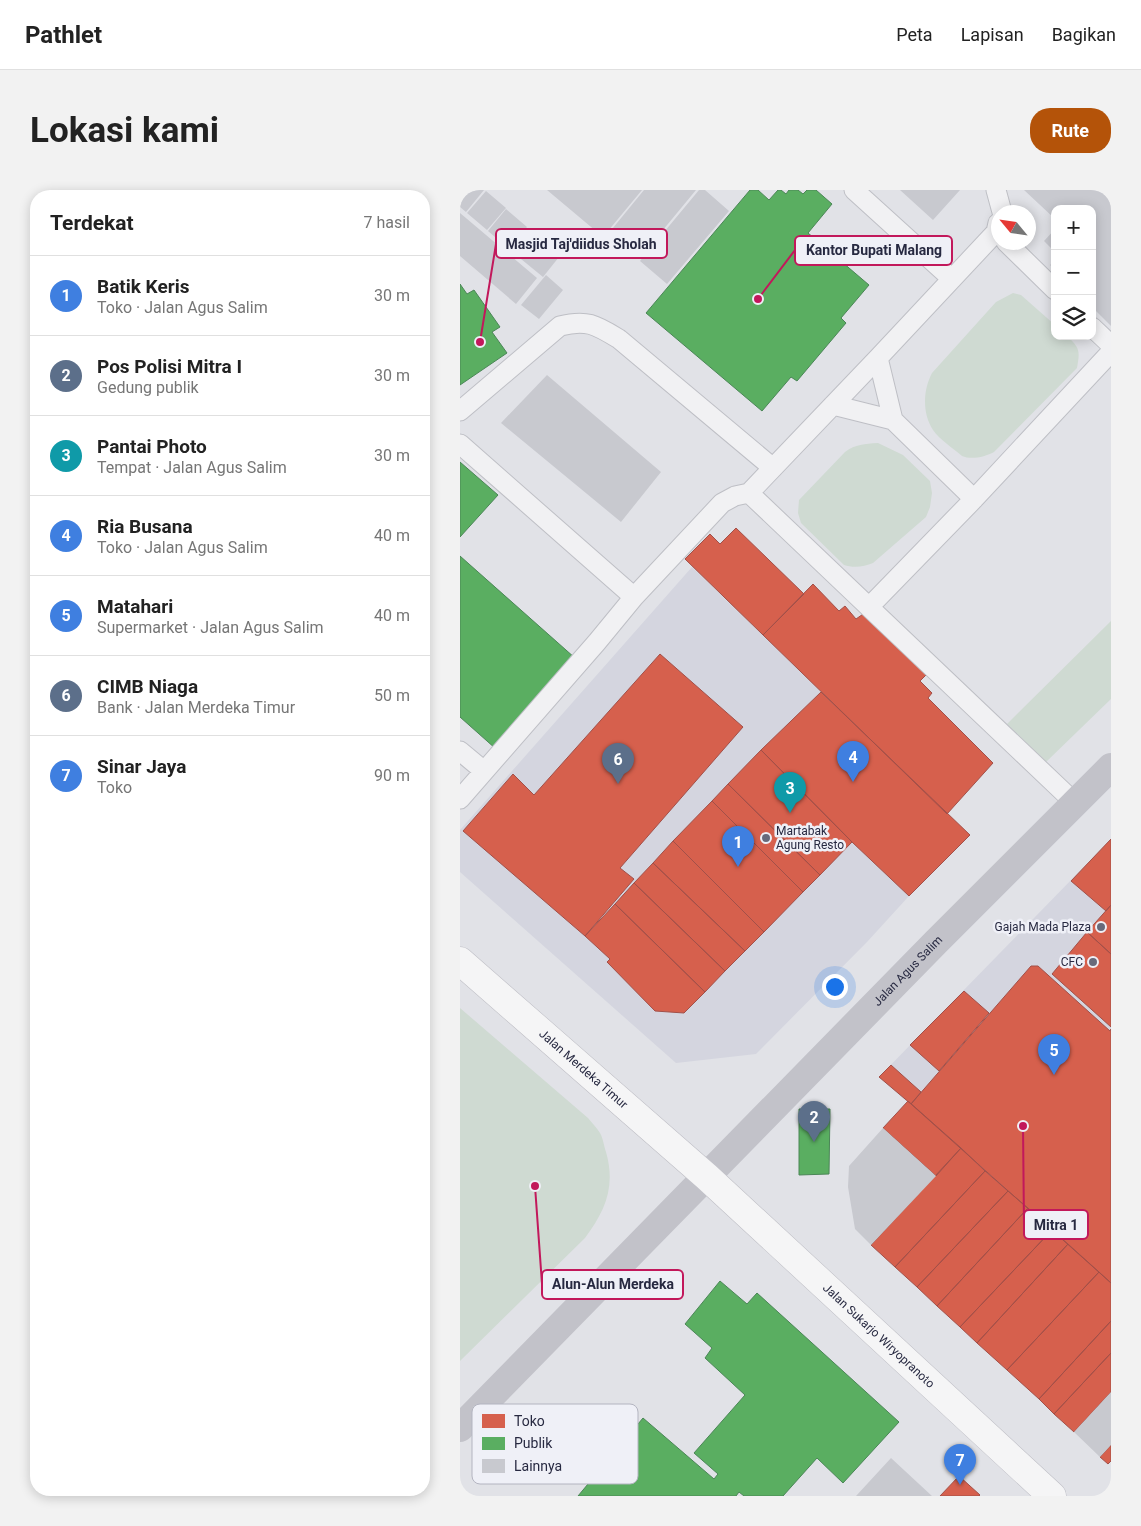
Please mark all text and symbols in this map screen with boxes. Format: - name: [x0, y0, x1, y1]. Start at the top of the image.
- text: Pathlet: [25, 21, 102, 49]
- text: Peta: [896, 24, 933, 45]
- text: Lapisan: [961, 24, 1024, 45]
- text: Bagikan: [1052, 24, 1116, 45]
- button: Rute: [1030, 108, 1111, 153]
- text: Lokasi kami: [30, 110, 219, 151]
- north arrow: [991, 205, 1036, 250]
- map controls: [1051, 205, 1096, 340]
- button: +: [1051, 205, 1096, 250]
- text: Terdekat: [50, 211, 134, 235]
- text: 7 hasil: [363, 213, 410, 232]
- callout: Masjid Taj'diidus Sholah: [496, 229, 667, 258]
- text: Masjid Taj'diidus Sholah: [505, 236, 657, 252]
- callout: Kantor Bupati Malang: [795, 236, 952, 265]
- text: Kantor Bupati Malang: [806, 242, 942, 258]
- button: −: [1051, 250, 1096, 295]
- text: Batik Keris: [97, 275, 189, 298]
- text: 1: [61, 286, 71, 305]
- text: 30 m: [374, 286, 410, 305]
- button: layers: [1051, 295, 1096, 340]
- text: Toko · Jalan Agus Salim: [97, 298, 268, 317]
- text: Pos Polisi Mitra I: [97, 355, 242, 378]
- text: 2: [61, 366, 71, 385]
- text: 30 m: [374, 366, 410, 385]
- text: Gedung publik: [97, 378, 199, 397]
- text: Pantai Photo: [97, 435, 207, 458]
- text: 3: [61, 446, 71, 465]
- text: 30 m: [374, 446, 410, 465]
- text: Tempat · Jalan Agus Salim: [97, 458, 287, 477]
- text: Ria Busana: [97, 515, 193, 538]
- text: 4: [61, 526, 71, 545]
- text: 40 m: [374, 526, 410, 545]
- text: Toko · Jalan Agus Salim: [97, 538, 268, 557]
- text: Matahari: [97, 595, 173, 618]
- text: 5: [61, 606, 71, 625]
- text: 40 m: [374, 606, 410, 625]
- text: Supermarket · Jalan Agus Salim: [97, 618, 324, 637]
- text: CIMB Niaga: [97, 675, 198, 698]
- text: 6: [61, 686, 71, 705]
- text: 50 m: [374, 686, 410, 705]
- text: Bank · Jalan Merdeka Timur: [97, 698, 295, 717]
- pin: 4: [837, 741, 869, 782]
- pin: 6: [602, 743, 634, 784]
- text: Sinar Jaya: [97, 755, 186, 778]
- text: 7: [61, 766, 71, 785]
- text: 90 m: [374, 766, 410, 785]
- pin: 3: [774, 772, 806, 813]
- text: Toko: [97, 778, 132, 797]
- place label: Martabak Agung Resto: [776, 824, 844, 852]
- pin: 1: [722, 826, 754, 867]
- marker: Martabak Agung Resto: [760, 832, 772, 844]
- place label: Gajah Mada Plaza: [995, 920, 1091, 934]
- marker: Gajah Mada Plaza: [1095, 921, 1107, 933]
- street label: Jalan Agus Salim: [870, 933, 945, 1009]
- place label: CFC: [1061, 955, 1083, 969]
- marker: CFC: [1087, 956, 1099, 968]
- your location: [822, 974, 848, 1000]
- street label: Jalan Merdeka Timur: [536, 1027, 631, 1111]
- pin: 5: [1038, 1034, 1070, 1075]
- pin: 2: [798, 1101, 830, 1142]
- callout: Mitra 1: [1024, 1210, 1088, 1239]
- text: Mitra 1: [1034, 1217, 1078, 1233]
- callout: Alun-Alun Merdeka: [542, 1270, 683, 1299]
- text: Alun-Alun Merdeka: [552, 1276, 674, 1292]
- street label: Jalan Sukarjo Wiryopranoto: [820, 1281, 937, 1391]
- legend: [472, 1404, 638, 1484]
- text: Toko: [514, 1413, 545, 1429]
- text: Publik: [514, 1435, 553, 1451]
- pin: 7: [944, 1444, 976, 1485]
- text: Lainnya: [514, 1458, 562, 1474]

